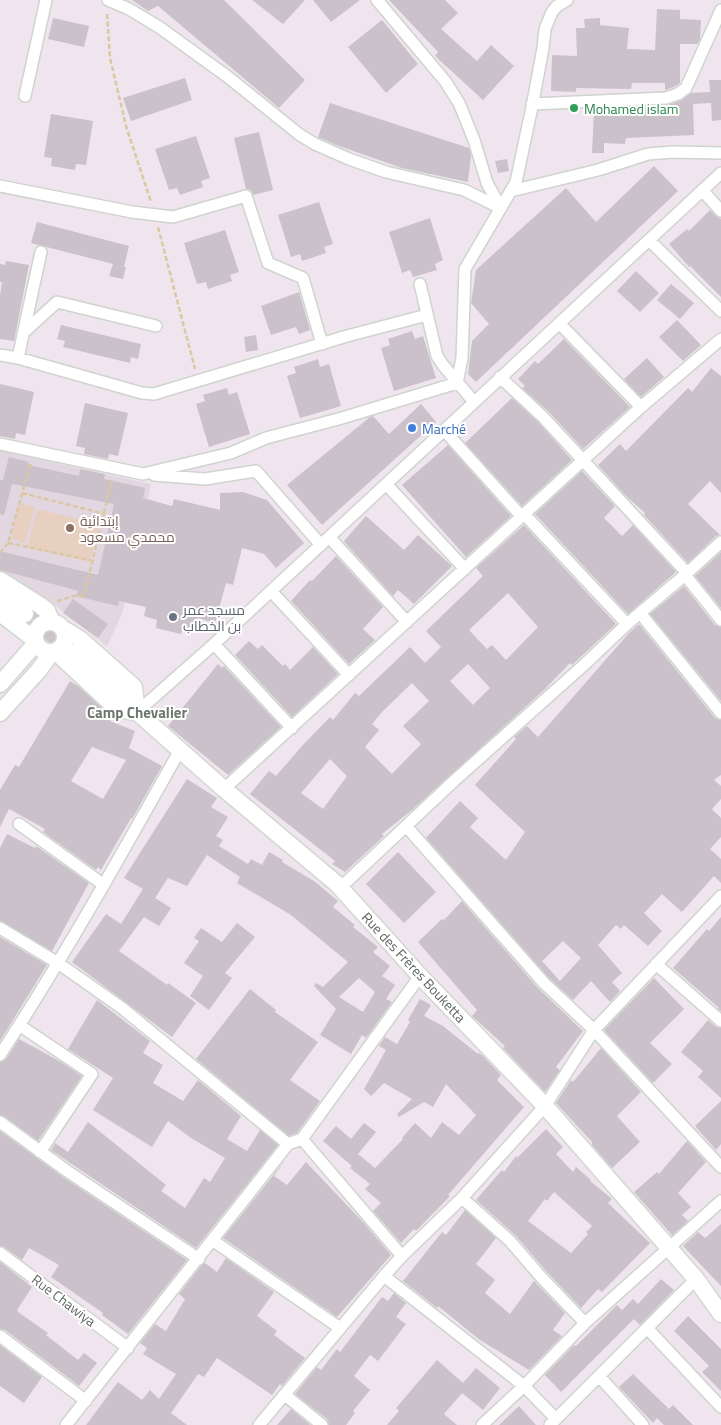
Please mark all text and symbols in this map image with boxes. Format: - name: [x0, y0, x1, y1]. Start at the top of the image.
- place label: Mohamed islam: [584, 98, 678, 119]
- marker: Mohamed islam: [568, 102, 580, 114]
- place label: Marché: [422, 418, 466, 439]
- marker: Marché: [406, 422, 418, 434]
- place label: إبتدائية محمدي مسعود: [80, 510, 175, 549]
- marker: إبتدائية محمدي مسعود: [64, 522, 76, 534]
- place label: مسجد عمر بن الخطاب: [182, 599, 245, 636]
- marker: مسجد عمر بن الخطاب: [167, 611, 179, 623]
- district label: Camp Chevalier: [87, 701, 187, 724]
- street label: Rue des Frères Bouketta: [357, 907, 471, 1027]
- street label: Rue Chawiya: [27, 1269, 101, 1331]

